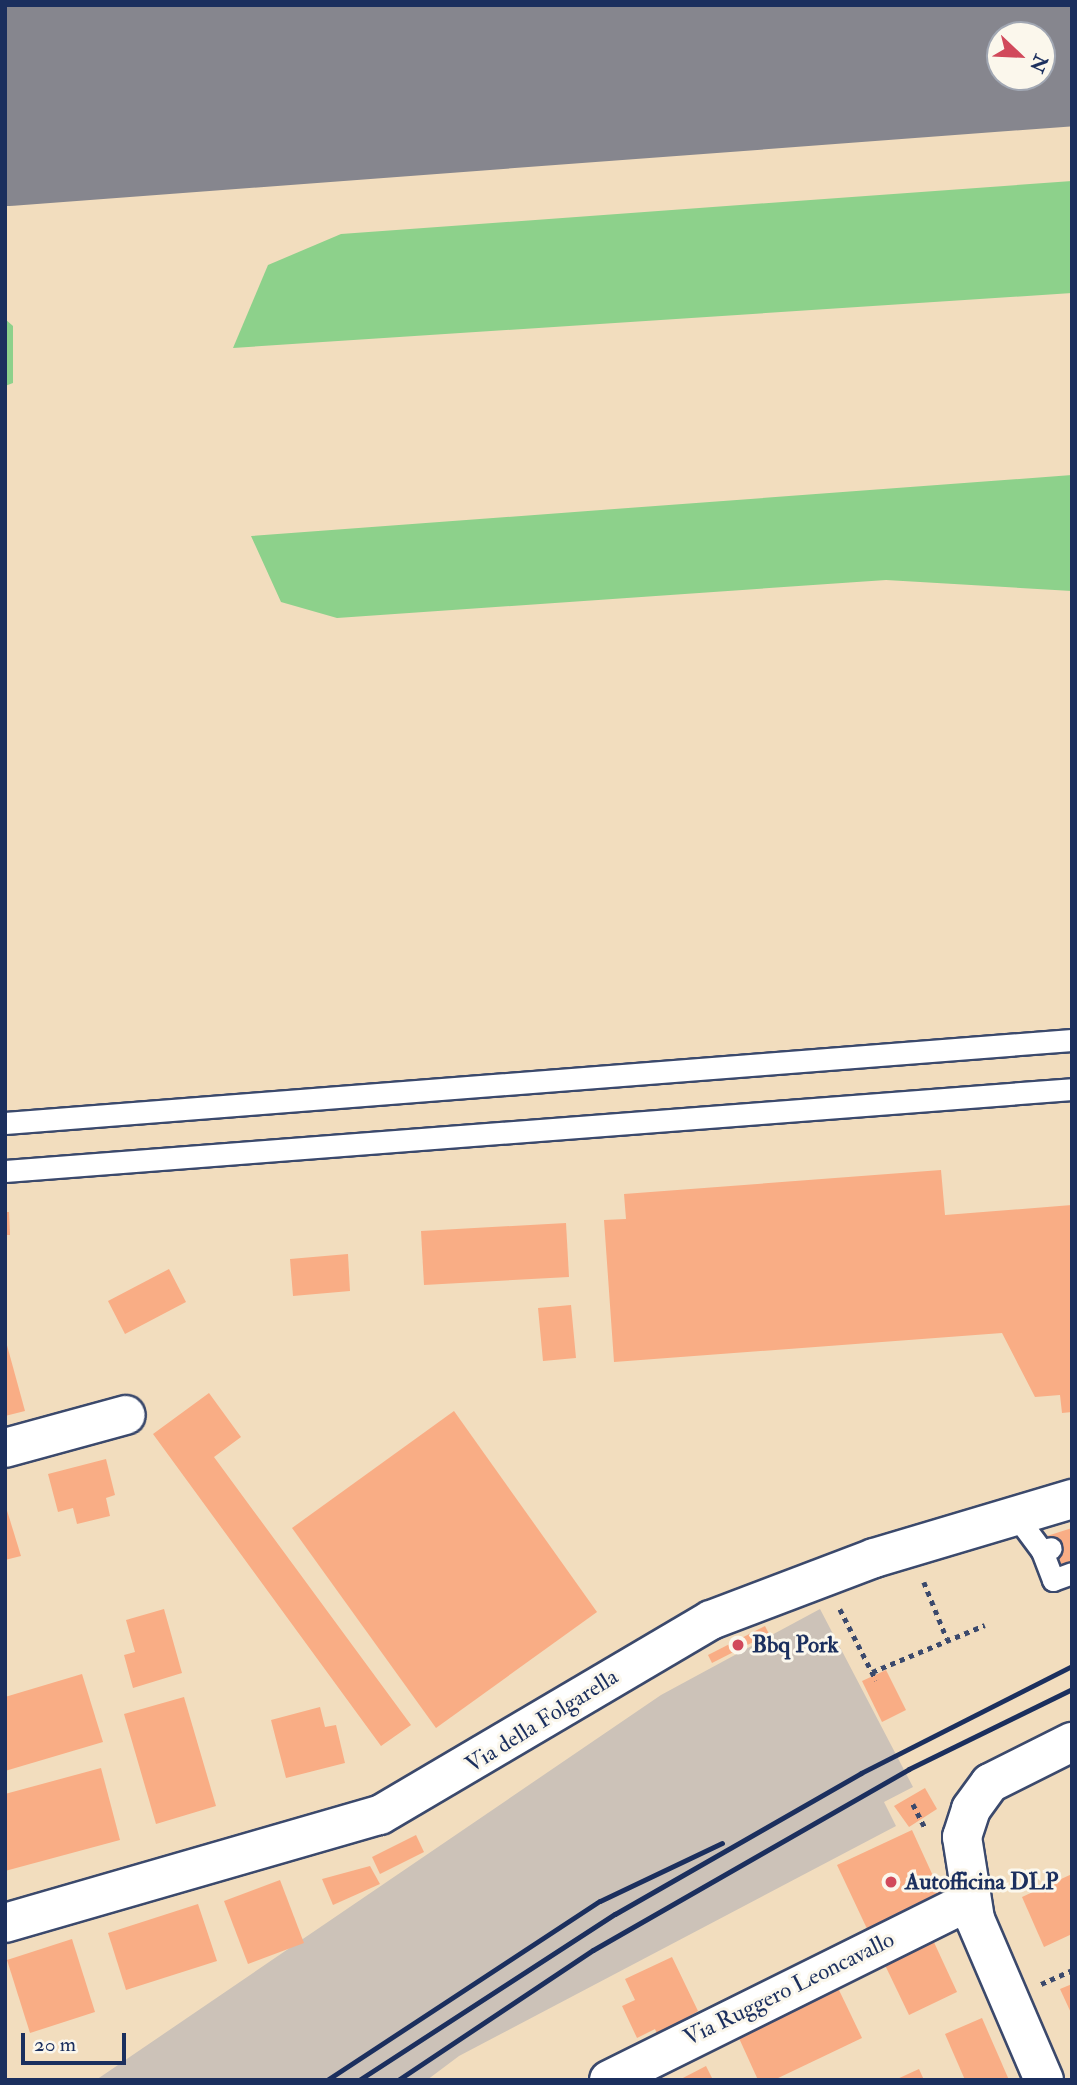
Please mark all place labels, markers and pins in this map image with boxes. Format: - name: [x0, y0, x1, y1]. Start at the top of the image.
- place label: Bbq Pork: [752, 1631, 839, 1659]
- marker: Bbq Pork: [730, 1637, 746, 1653]
- place label: Autofficina DLP: [905, 1868, 1059, 1896]
- marker: Autofficina DLP: [883, 1874, 899, 1890]

